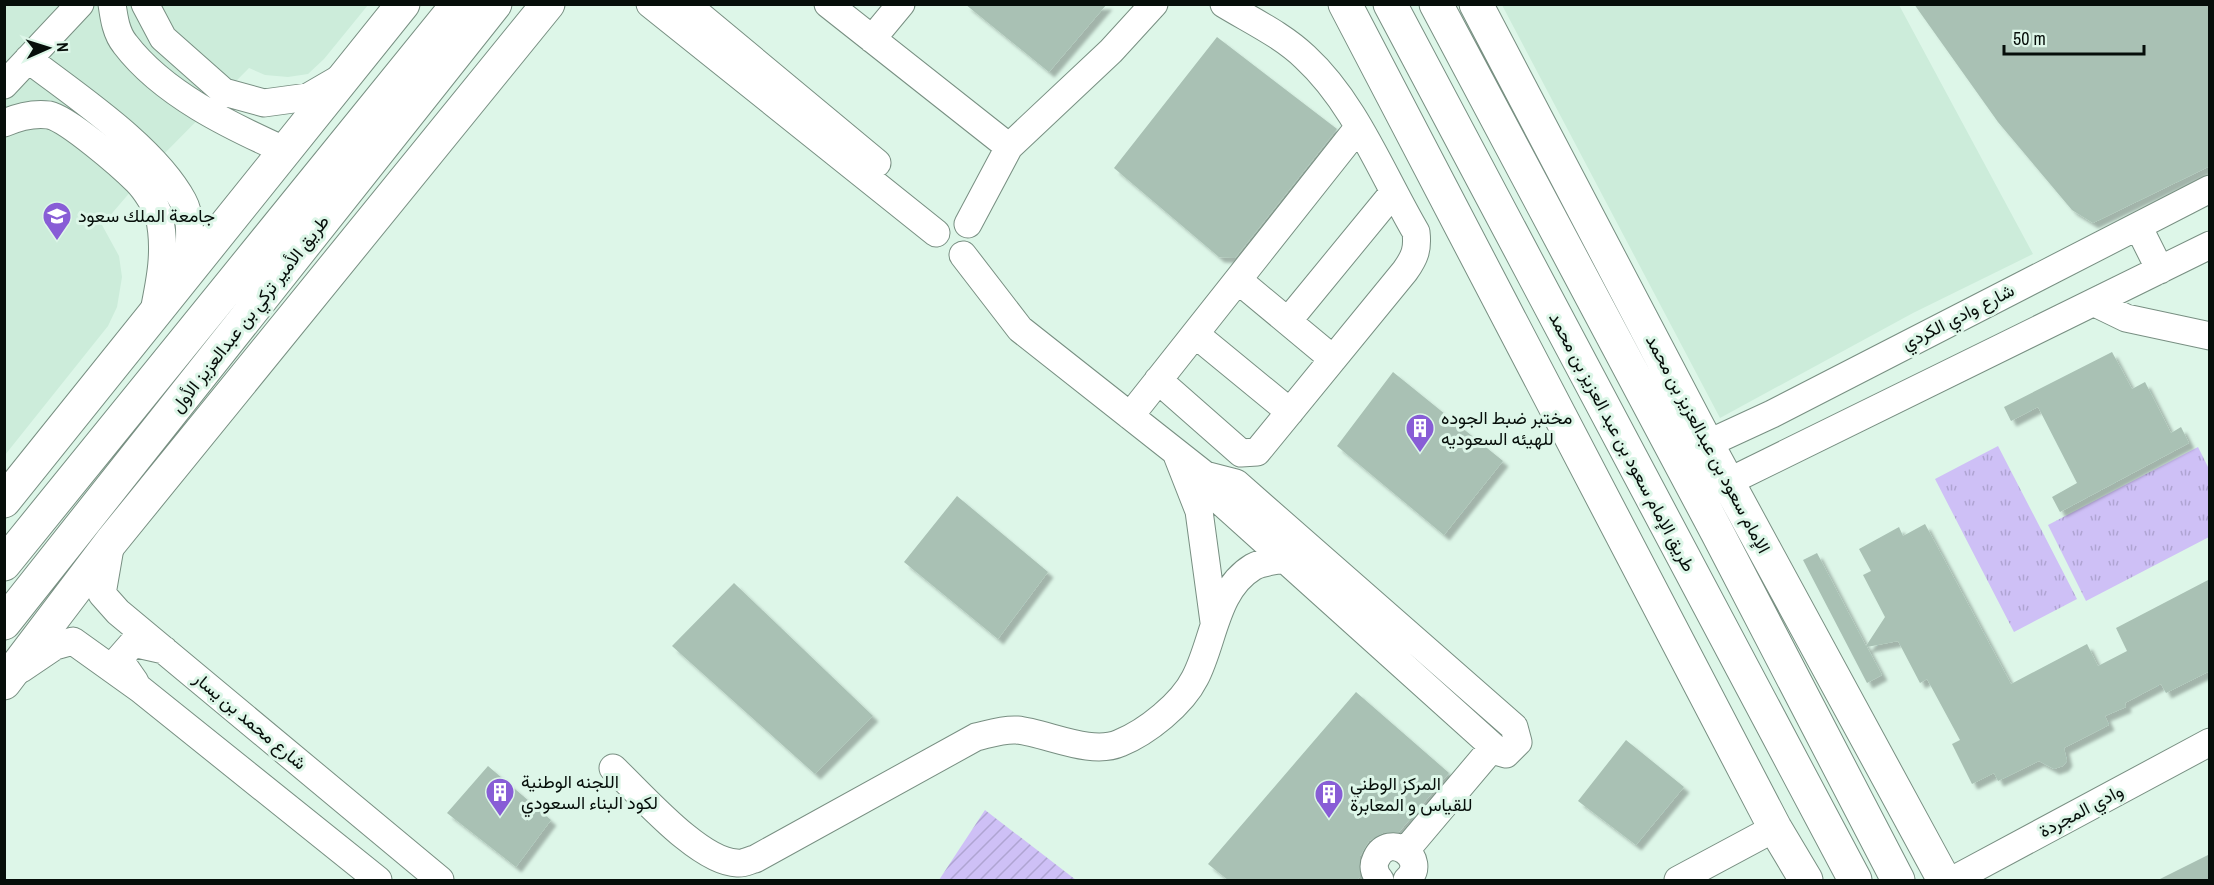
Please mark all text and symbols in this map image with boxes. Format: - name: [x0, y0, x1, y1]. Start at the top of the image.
- north arrow: [18, 18, 78, 78]
- scale bar: [2004, 18, 2144, 56]
- text: 50 m: [2013, 26, 2046, 51]
- text: N: [52, 42, 74, 53]
- school or university icon: جامعة الملك سعود: [41, 200, 73, 242]
- place label: جامعة الملك سعود: [78, 203, 215, 228]
- street label: طريق الأمير تركي بن عبدالعزيز الأول: [165, 210, 337, 420]
- street label: شارع وادي الكردي: [1897, 277, 2020, 358]
- street label: طريق الإمام سعود بن عبد العزيز بن محمد: [1543, 308, 1702, 576]
- street label: الإمام سعود بن عبدالعزيز بن محمد: [1640, 330, 1777, 558]
- place label: مختبر ضبط الجوده للهيئه السعوديه: [1441, 405, 1572, 451]
- building icon: مختبر ضبط الجوده للهيئه السعوديه: [1404, 412, 1436, 454]
- street label: شارع محمد بن يسار: [188, 665, 312, 775]
- place label: اللجنه الوطنية لكود البناء السعودي: [521, 769, 658, 818]
- place label: المركز الوطني للقياس و المعابرة: [1350, 771, 1473, 817]
- building icon: اللجنه الوطنية لكود البناء السعودي: [484, 776, 516, 818]
- building icon: المركز الوطني للقياس و المعابرة: [1313, 778, 1345, 820]
- street label: وادي المجردة: [2034, 778, 2129, 846]

